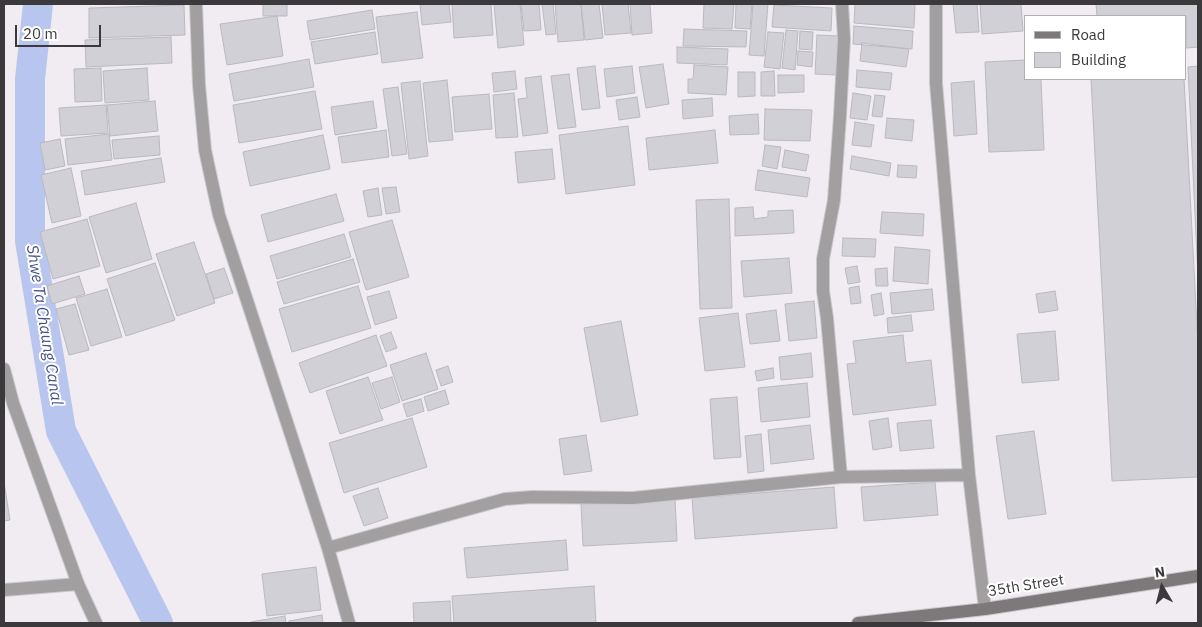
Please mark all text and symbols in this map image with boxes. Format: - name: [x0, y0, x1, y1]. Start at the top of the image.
- scale bar: [18, 15, 104, 47]
- legend: [1024, 15, 1187, 80]
- text: 20 m: [23, 24, 58, 43]
- text: Road: [1071, 25, 1106, 44]
- text: Building: [1071, 50, 1126, 69]
- water label: Shwe Ta Chaung Canal: [22, 243, 66, 407]
- north arrow: [1137, 562, 1187, 612]
- text: N: [1154, 563, 1166, 582]
- street label: 35th Street: [987, 571, 1065, 601]

